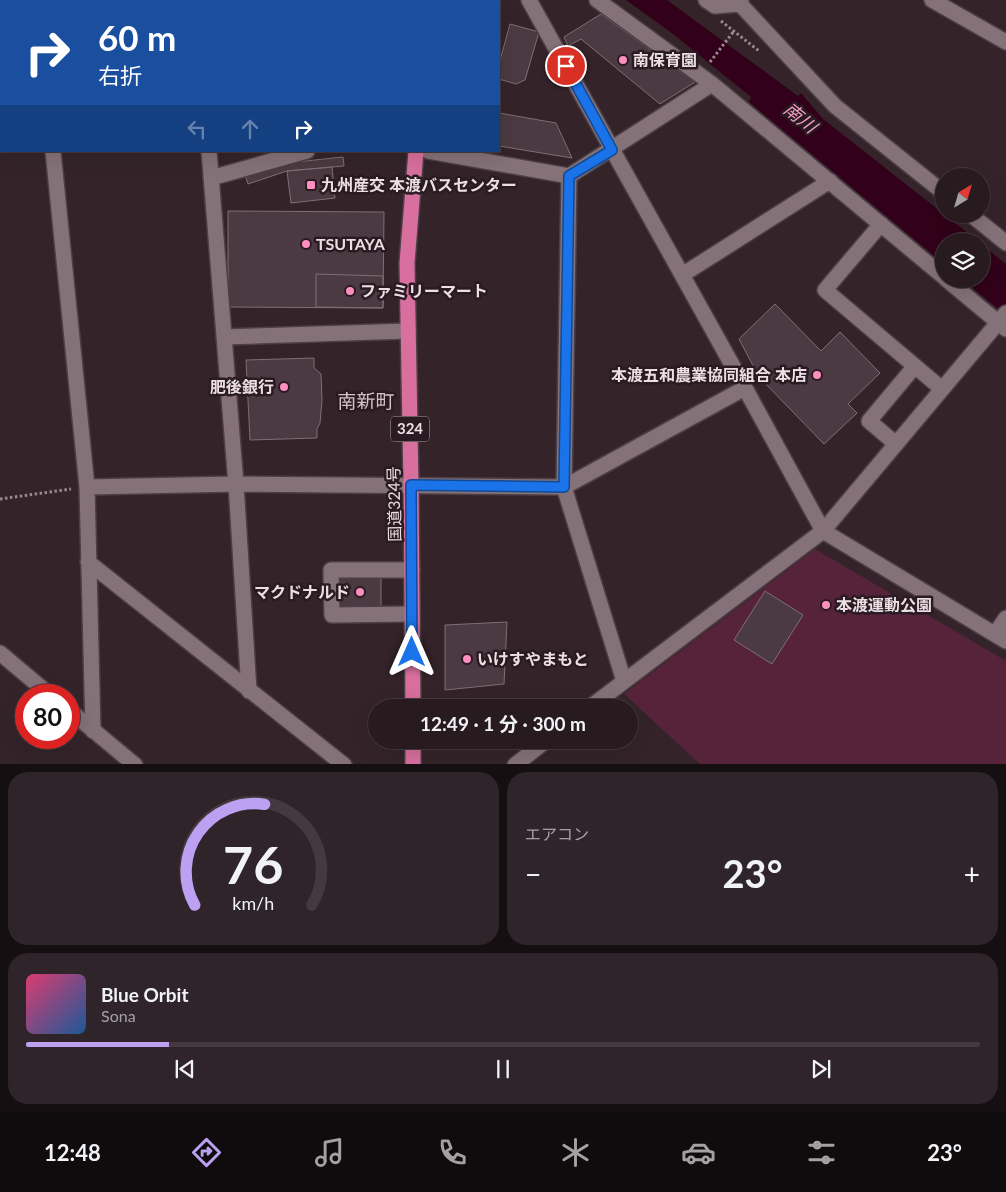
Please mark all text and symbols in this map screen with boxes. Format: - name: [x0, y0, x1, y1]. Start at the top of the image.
- text: 60 m: [98, 16, 176, 58]
- icon: right: [15, 20, 80, 85]
- pin: [545, 45, 587, 87]
- place label: 南保育園: [633, 50, 697, 69]
- icon: arrive: [552, 52, 580, 80]
- marker: 南保育園: [617, 54, 629, 66]
- text: 右折: [98, 62, 142, 89]
- water label: 南川: [780, 97, 823, 138]
- icon: left: [183, 115, 211, 143]
- icon: ahead: [236, 115, 264, 143]
- icon: right: [289, 115, 317, 143]
- north arrow: [935, 168, 990, 222]
- map controls: [935, 168, 990, 288]
- place label: 九州産交 本渡バスセンター: [321, 175, 517, 194]
- marker: 九州産交 本渡バスセンター: [305, 179, 317, 191]
- button: layers: [935, 233, 990, 288]
- place label: TSUTAYA: [316, 234, 386, 253]
- marker: TSUTAYA: [300, 238, 312, 250]
- place label: ファミリーマート: [360, 281, 488, 300]
- marker: ファミリーマート: [344, 285, 356, 297]
- place label: 本渡五和農業協同組合 本店: [611, 365, 807, 384]
- marker: 本渡五和農業協同組合 本店: [811, 369, 823, 381]
- place label: 肥後銀行: [210, 377, 274, 396]
- marker: 肥後銀行: [278, 381, 290, 393]
- district label: 南新町: [337, 389, 395, 412]
- road number: 324: [391, 416, 429, 442]
- street label: 国道324号: [383, 466, 404, 542]
- place label: マクドナルド: [254, 582, 350, 601]
- marker: マクドナルド: [354, 586, 366, 598]
- place label: 本渡運動公園: [836, 595, 932, 614]
- marker: 本渡運動公園: [820, 599, 832, 611]
- position arrow: [385, 625, 437, 677]
- place label: いけすやまもと: [477, 649, 589, 668]
- marker: いけすやまもと: [461, 653, 473, 665]
- speed limit sign: 80: [15, 684, 80, 749]
- text: 12:49 · 1 分 · 300 m: [420, 712, 586, 735]
- text: エアコン: [525, 824, 589, 843]
- text: 76: [223, 833, 284, 895]
- text: 23°: [723, 850, 782, 896]
- text: −: [525, 857, 541, 891]
- text: +: [964, 857, 980, 891]
- text: km/h: [233, 892, 274, 914]
- text: Blue Orbit: [101, 983, 189, 1006]
- text: Sona: [101, 1006, 136, 1025]
- icon: previous: [171, 1055, 199, 1083]
- icon: pause: [489, 1055, 517, 1083]
- icon: next: [807, 1055, 835, 1083]
- icon: directions: [189, 1135, 224, 1170]
- icon: music: [312, 1135, 347, 1170]
- icon: phone: [435, 1135, 470, 1170]
- icon: climate: [558, 1135, 593, 1170]
- icon: car: [681, 1135, 716, 1170]
- icon: filters: [804, 1135, 839, 1170]
- text: 12:48: [44, 1139, 101, 1166]
- text: 23°: [927, 1139, 962, 1166]

